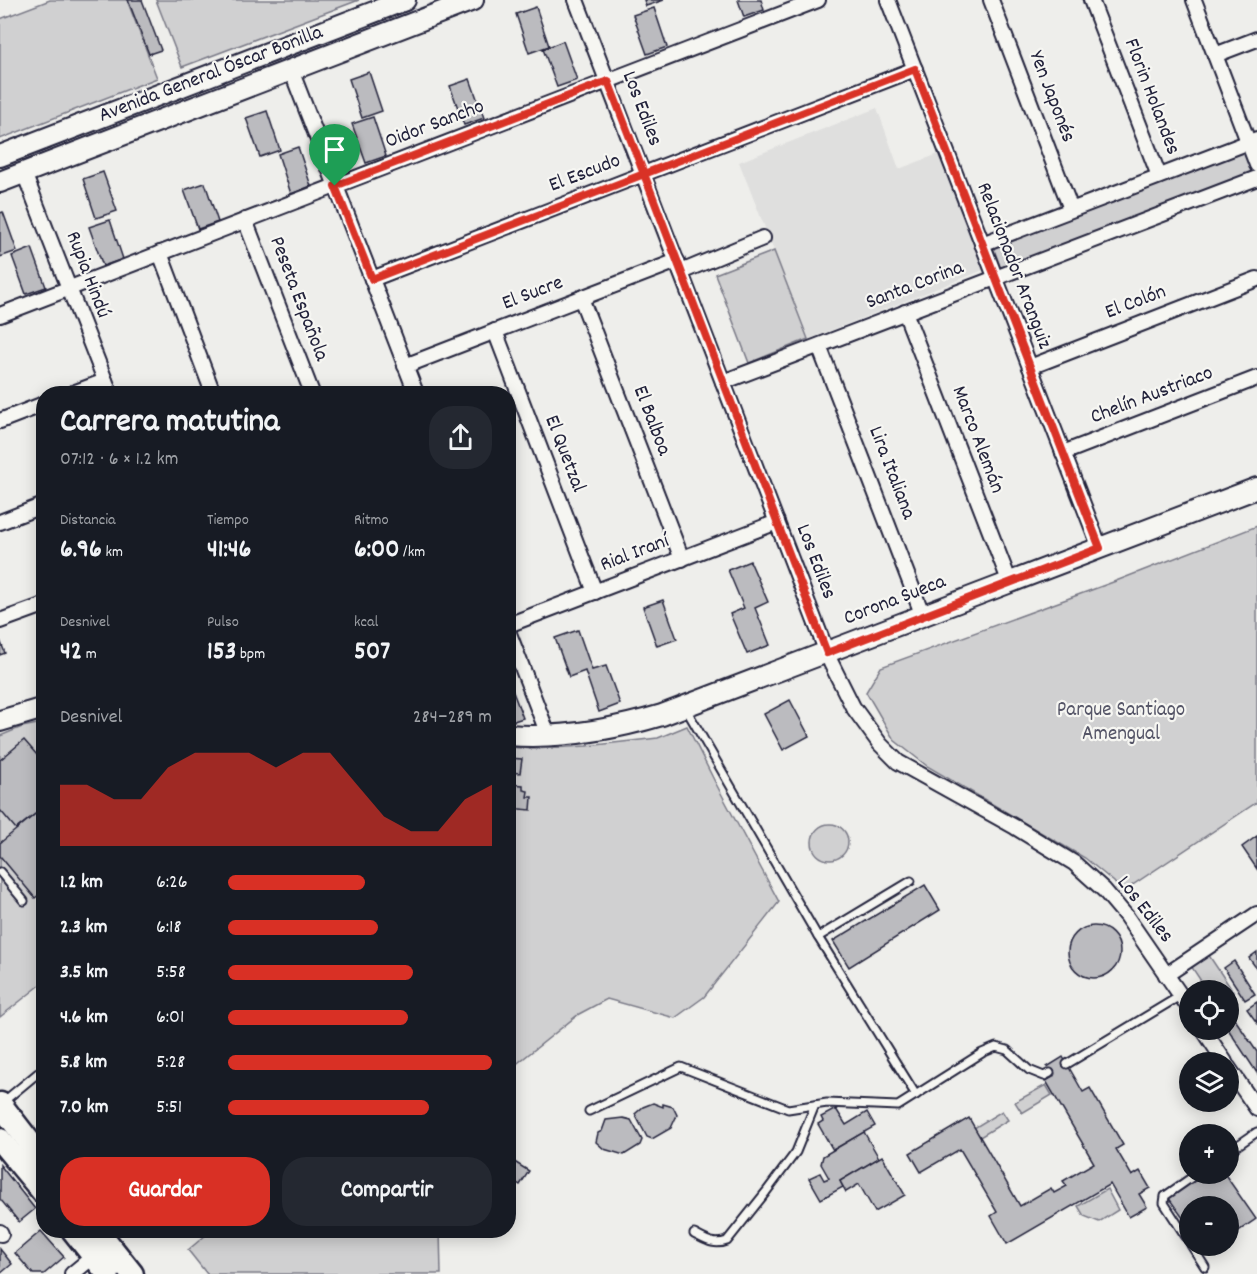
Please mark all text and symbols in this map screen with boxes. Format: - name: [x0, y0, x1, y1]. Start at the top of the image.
- street label: Avenida General Óscar Bonilla: [95, 18, 328, 132]
- street label: Florin Holandes: [1115, 34, 1187, 160]
- street label: Yen Japonés: [1020, 47, 1082, 147]
- street label: Los Ediles: [613, 67, 669, 151]
- street label: Oidor Sancho: [381, 92, 489, 158]
- pin: [309, 124, 360, 186]
- icon: arrive: [318, 133, 351, 166]
- street label: El Escudo: [545, 147, 625, 201]
- street label: Relacionador Aranguiz: [967, 178, 1059, 354]
- street label: Rupia Hindú: [57, 227, 117, 323]
- street label: Peseta Española: [261, 232, 336, 367]
- street label: Santa Corina: [862, 253, 969, 318]
- street label: El Sucre: [498, 269, 568, 319]
- street label: El Colón: [1101, 278, 1171, 328]
- street label: Chelín Austriaco: [1086, 359, 1218, 433]
- street label: El Balboa: [624, 382, 678, 461]
- street label: Marco Alemán: [943, 382, 1011, 498]
- text: Carrera matutina: [60, 400, 280, 447]
- button: share: [429, 406, 492, 469]
- street label: El Quetzal: [536, 411, 592, 497]
- street label: Lira Italiana: [860, 422, 923, 525]
- text: 07:12 · 6 × 1.2 km: [60, 446, 178, 474]
- text: Distancia: [60, 509, 116, 532]
- text: Tiempo: [207, 509, 249, 532]
- text: Ritmo: [354, 509, 389, 532]
- street label: Los Ediles: [787, 520, 843, 604]
- street label: Rial Iraní: [596, 526, 676, 581]
- text: 6.96: [60, 532, 102, 569]
- text: 41:46: [207, 532, 251, 569]
- text: 6:00: [354, 532, 399, 569]
- text: km: [102, 541, 123, 564]
- text: /km: [399, 541, 425, 564]
- street label: Corona Sueca: [840, 567, 951, 634]
- text: Desnivel: [60, 611, 110, 634]
- text: Pulso: [207, 611, 239, 634]
- text: kcal: [354, 611, 378, 634]
- text: 42: [60, 634, 82, 671]
- text: 153: [207, 634, 236, 671]
- text: 507: [354, 634, 390, 671]
- text: m: [82, 643, 97, 666]
- text: bpm: [236, 643, 265, 666]
- park label: Parque Santiago Amengual: [1057, 696, 1185, 750]
- text: Desnivel: [60, 704, 122, 732]
- text: 284–289 m: [413, 704, 492, 732]
- text: 1.2 km: [60, 869, 103, 897]
- text: 6:26: [156, 869, 188, 897]
- street label: Los Ediles: [1108, 870, 1180, 950]
- text: 2.3 km: [60, 914, 107, 942]
- text: 6:18: [156, 914, 182, 942]
- text: 3.5 km: [60, 959, 108, 987]
- text: 5:58: [156, 959, 186, 987]
- map controls: [1179, 980, 1239, 1256]
- button: locate: [1179, 980, 1239, 1040]
- text: 4.6 km: [60, 1004, 108, 1032]
- text: 6:01: [156, 1004, 184, 1032]
- text: 5.8 km: [60, 1049, 107, 1077]
- text: 5:28: [156, 1049, 185, 1077]
- button: layers: [1179, 1052, 1239, 1112]
- text: 7.0 km: [60, 1094, 108, 1122]
- text: 5:51: [156, 1094, 182, 1122]
- button: +: [1179, 1124, 1239, 1184]
- button: Guardar: [60, 1157, 270, 1226]
- button: Compartir: [282, 1157, 492, 1226]
- button: −: [1179, 1196, 1239, 1256]

